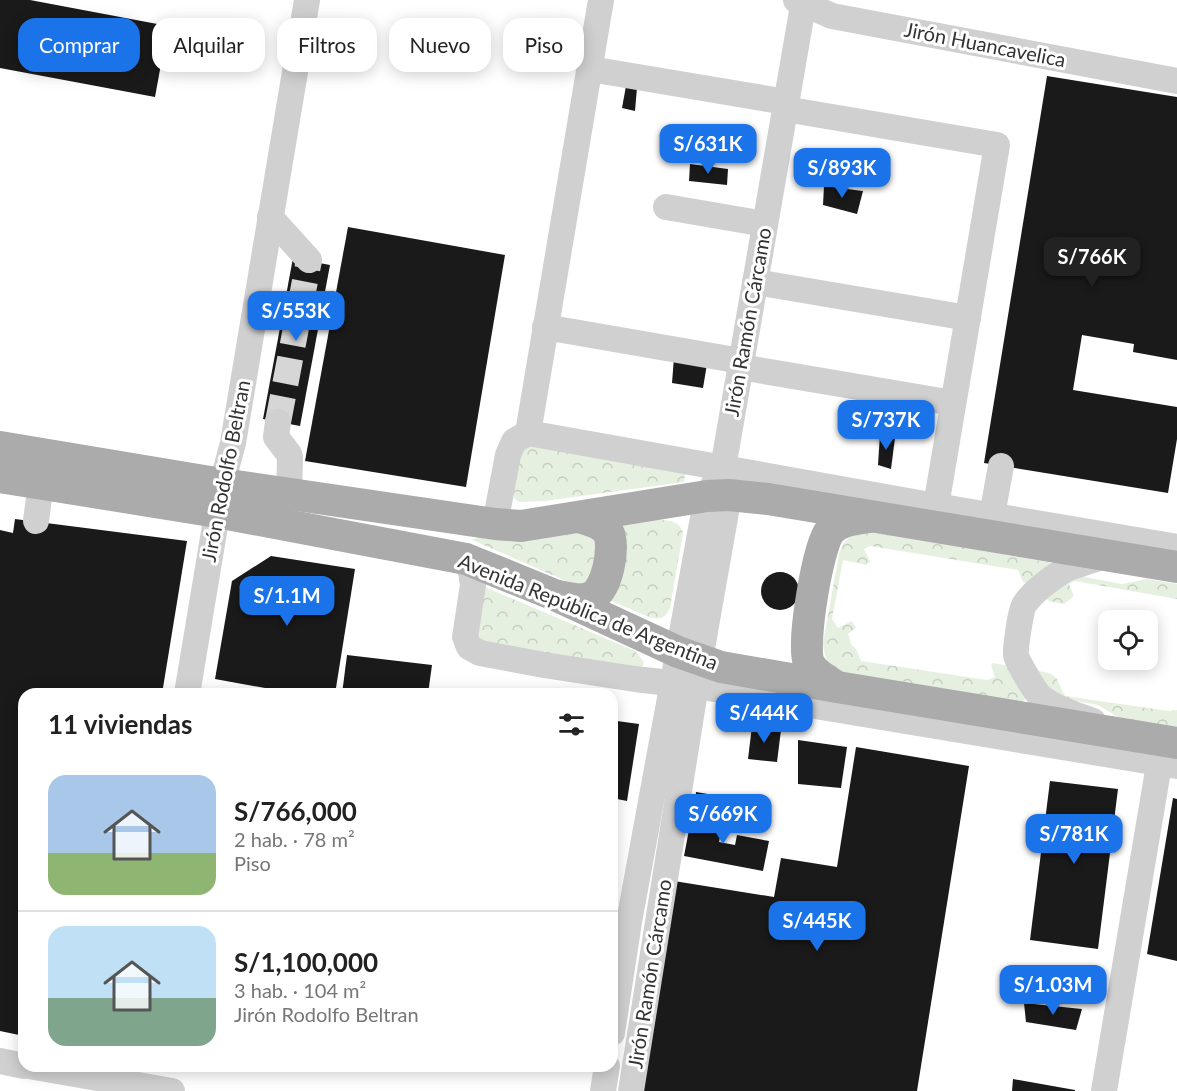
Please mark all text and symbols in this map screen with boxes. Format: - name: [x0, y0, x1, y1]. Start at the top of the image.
- street label: Jirón Huancavelica: [902, 17, 1068, 71]
- chip: Comprar: [18, 18, 140, 72]
- chip: Alquilar: [152, 18, 265, 72]
- chip: Filtros: [277, 18, 377, 72]
- chip: Nuevo: [389, 18, 491, 72]
- chip: Piso: [503, 18, 584, 72]
- pin: S/631K: [659, 124, 757, 175]
- text: S/631K: [674, 131, 742, 155]
- pin: S/893K: [793, 148, 891, 199]
- text: S/893K: [808, 155, 876, 179]
- street label: Jirón Ramón Cárcamo: [719, 225, 775, 418]
- pin: S/766K: [1043, 237, 1141, 288]
- text: S/766K: [1058, 244, 1126, 268]
- pin: S/553K: [247, 291, 345, 342]
- text: S/553K: [262, 298, 330, 322]
- street label: Jirón Rodolfo Beltran: [196, 378, 254, 564]
- pin: S/737K: [837, 400, 935, 451]
- text: S/737K: [852, 407, 920, 431]
- street label: Avenida República de Argentina: [455, 548, 722, 674]
- pin: S/1.1M: [238, 576, 336, 627]
- text: S/1.1M: [253, 583, 321, 607]
- map controls: [1098, 610, 1158, 670]
- button: locate: [1098, 610, 1158, 670]
- pin: S/444K: [715, 693, 813, 744]
- text: S/444K: [730, 700, 798, 724]
- text: 11 viviendas: [48, 708, 192, 740]
- icon: filters: [555, 708, 588, 741]
- pin: S/669K: [674, 794, 772, 845]
- text: S/766,000: [234, 795, 357, 827]
- icon: home: [96, 799, 168, 871]
- text: S/669K: [689, 801, 757, 825]
- pin: S/781K: [1025, 814, 1123, 865]
- text: S/781K: [1040, 821, 1108, 845]
- text: 2 hab. · 78 m²: [234, 827, 355, 851]
- text: Piso: [234, 851, 271, 875]
- street label: Jirón Ramón Cárcamo: [622, 877, 676, 1070]
- pin: S/445K: [768, 901, 866, 952]
- text: S/445K: [783, 908, 851, 932]
- text: S/1,100,000: [234, 946, 378, 978]
- icon: home: [96, 950, 168, 1022]
- pin: S/1.03M: [998, 965, 1108, 1016]
- text: S/1.03M: [1014, 972, 1092, 996]
- text: 3 hab. · 104 m²: [234, 978, 366, 1002]
- text: Jirón Rodolfo Beltran: [234, 1002, 419, 1026]

